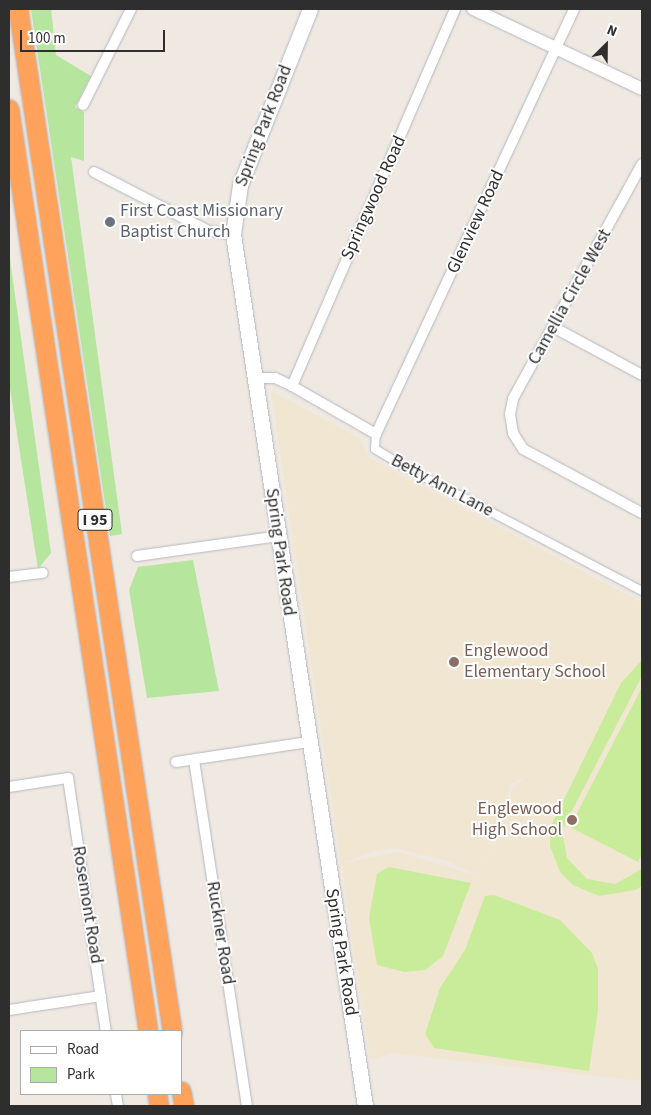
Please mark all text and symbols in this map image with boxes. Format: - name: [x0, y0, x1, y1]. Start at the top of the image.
- scale bar: [22, 20, 168, 52]
- north arrow: [581, 20, 631, 70]
- text: N: [604, 20, 620, 42]
- text: 100 m: [28, 28, 66, 49]
- street label: Spring Park Road: [231, 62, 297, 190]
- street label: Springwood Road: [337, 133, 411, 263]
- street label: Glenview Road: [443, 167, 509, 277]
- place label: First Coast Missionary Baptist Church: [120, 201, 283, 243]
- marker: First Coast Missionary Baptist Church: [104, 216, 116, 228]
- street label: Camellia Circle West: [524, 225, 616, 369]
- street label: Betty Ann Lane: [387, 450, 497, 522]
- street label: Spring Park Road: [260, 487, 300, 617]
- road number: I 95: [78, 506, 112, 534]
- place label: Englewood Elementary School: [464, 641, 606, 684]
- marker: Englewood Elementary School: [448, 656, 460, 668]
- place label: Englewood High School: [472, 799, 562, 842]
- marker: Englewood High School: [566, 814, 578, 826]
- street label: Rosemont Road: [67, 844, 107, 966]
- street label: Ruckner Road: [201, 880, 239, 986]
- street label: Spring Park Road: [320, 887, 362, 1017]
- legend: [20, 1030, 182, 1095]
- text: Road: [67, 1039, 99, 1060]
- text: Park: [67, 1064, 95, 1085]

